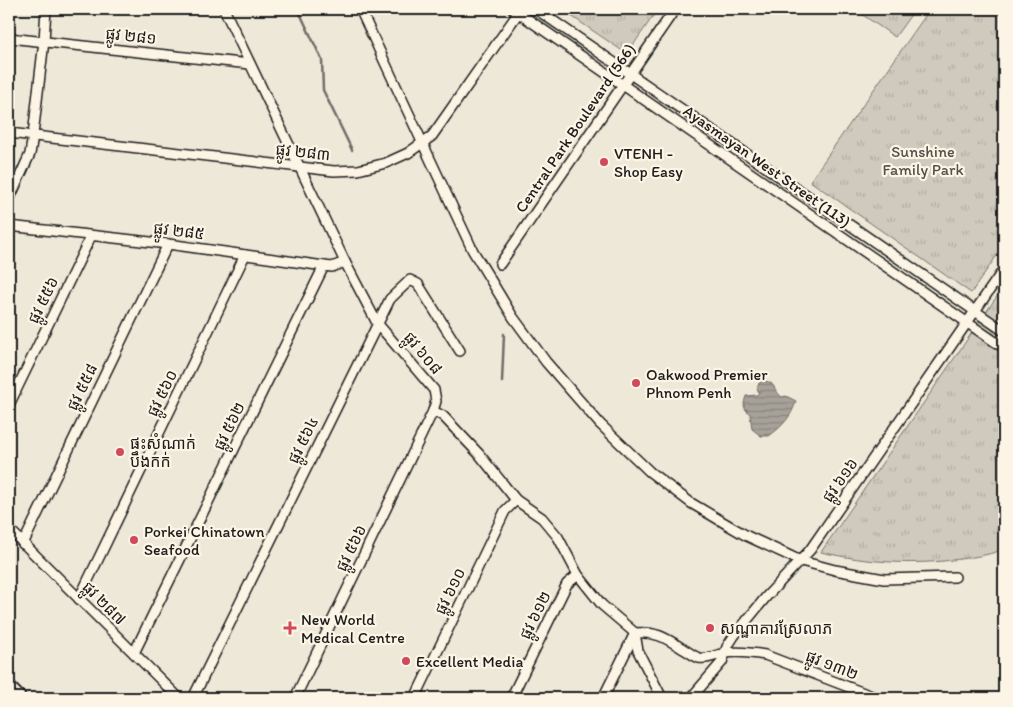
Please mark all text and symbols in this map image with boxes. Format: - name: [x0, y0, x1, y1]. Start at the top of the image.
- street label: ផ្លូវ ២៨១: [104, 24, 158, 53]
- street label: Central Park Boulevard (566): [511, 40, 639, 216]
- street label: Ayasmayan West Street (113): [680, 101, 854, 231]
- street label: ផ្លូវ ២៨៣: [274, 140, 331, 169]
- park label: Sunshine Family Park: [882, 142, 964, 179]
- place label: VTENH - Shop Easy: [614, 144, 683, 181]
- marker: VTENH - Shop Easy: [598, 156, 610, 168]
- street label: ផ្លូវ ២៨៥: [152, 218, 206, 248]
- street label: ផ្លូវ ៥៥៦: [24, 274, 67, 328]
- street label: ផ្លូវ ៦០៨: [396, 328, 446, 381]
- street label: ផ្លូវ ៥៥៨: [63, 361, 106, 415]
- place label: Oakwood Premier Phnom Penh: [646, 365, 768, 402]
- street label: ផ្លូវ ៥៦០: [143, 367, 186, 421]
- marker: Oakwood Premier Phnom Penh: [630, 377, 642, 389]
- street label: ផ្លូវ ៥៦២: [209, 399, 253, 455]
- street label: ផ្លូវ ៥៦៤: [284, 414, 327, 468]
- place label: ផ្ទះសំណាក់ បឹងកក់: [130, 433, 196, 471]
- marker: ផ្ទះសំណាក់ បឹងកក់: [114, 446, 126, 458]
- street label: ផ្លូវ ៦១៦: [818, 454, 866, 508]
- place label: Porkei Chinatown Seafood: [144, 522, 264, 559]
- street label: ផ្លូវ ៥៦៦: [332, 522, 375, 576]
- marker: Porkei Chinatown Seafood: [128, 534, 140, 546]
- street label: ផ្លូវ ៦១០: [431, 565, 474, 619]
- street label: ផ្លូវ ២៨៧: [75, 577, 130, 632]
- street label: ផ្លូវ ៦១២: [515, 588, 559, 644]
- place label: New World Medical Centre: [301, 610, 405, 647]
- place label: សណ្ឋាគារស្រែលាភ: [720, 619, 832, 638]
- marker: New World Medical Centre: [283, 621, 297, 635]
- marker: សណ្ឋាគារស្រែលាភ: [704, 622, 716, 634]
- street label: ផ្លូវ ១៣២: [801, 646, 861, 688]
- place label: Excellent Media: [416, 652, 523, 671]
- marker: Excellent Media: [400, 655, 412, 667]

